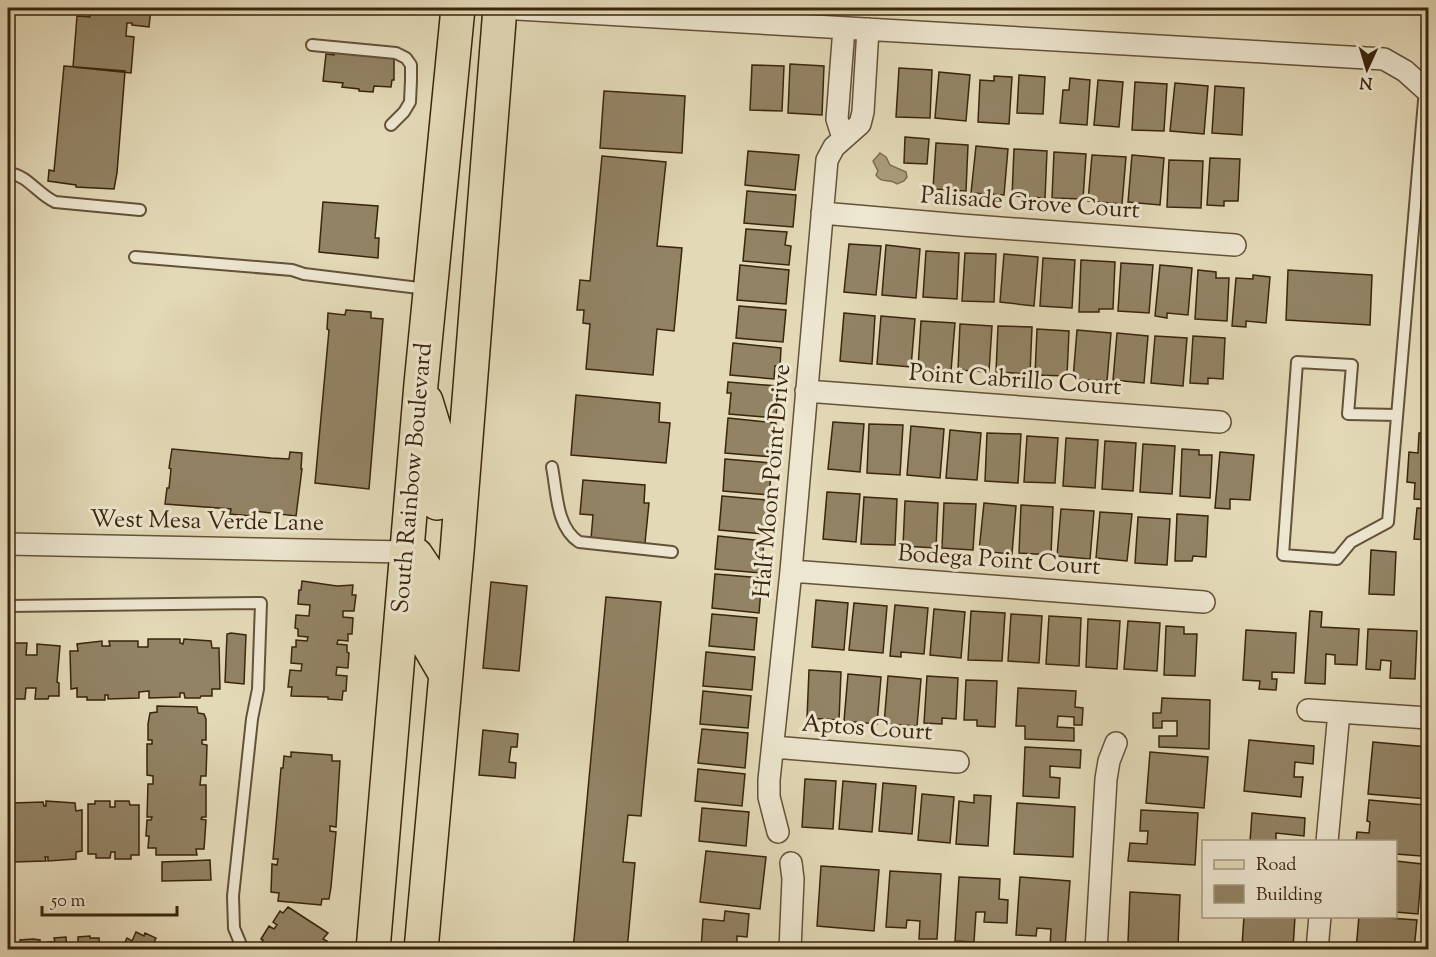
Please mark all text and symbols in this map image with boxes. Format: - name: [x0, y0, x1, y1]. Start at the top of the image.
- north arrow: [1337, 39, 1397, 99]
- text: N: [1359, 70, 1373, 93]
- street label: Palisade Grove Court: [919, 179, 1141, 229]
- street label: South Rainbow Boulevard: [384, 341, 442, 615]
- street label: Point Cabrillo Court: [908, 357, 1122, 405]
- street label: Half Moon Point Drive: [746, 363, 800, 599]
- street label: West Mesa Verde Lane: [90, 503, 324, 541]
- street label: Bodega Point Court: [896, 537, 1102, 585]
- street label: Aptos Court: [800, 707, 934, 751]
- legend: [1202, 840, 1397, 918]
- text: Road: [1256, 853, 1296, 879]
- scale bar: [42, 879, 177, 917]
- text: Building: [1256, 883, 1322, 909]
- text: 50 m: [50, 889, 86, 915]

